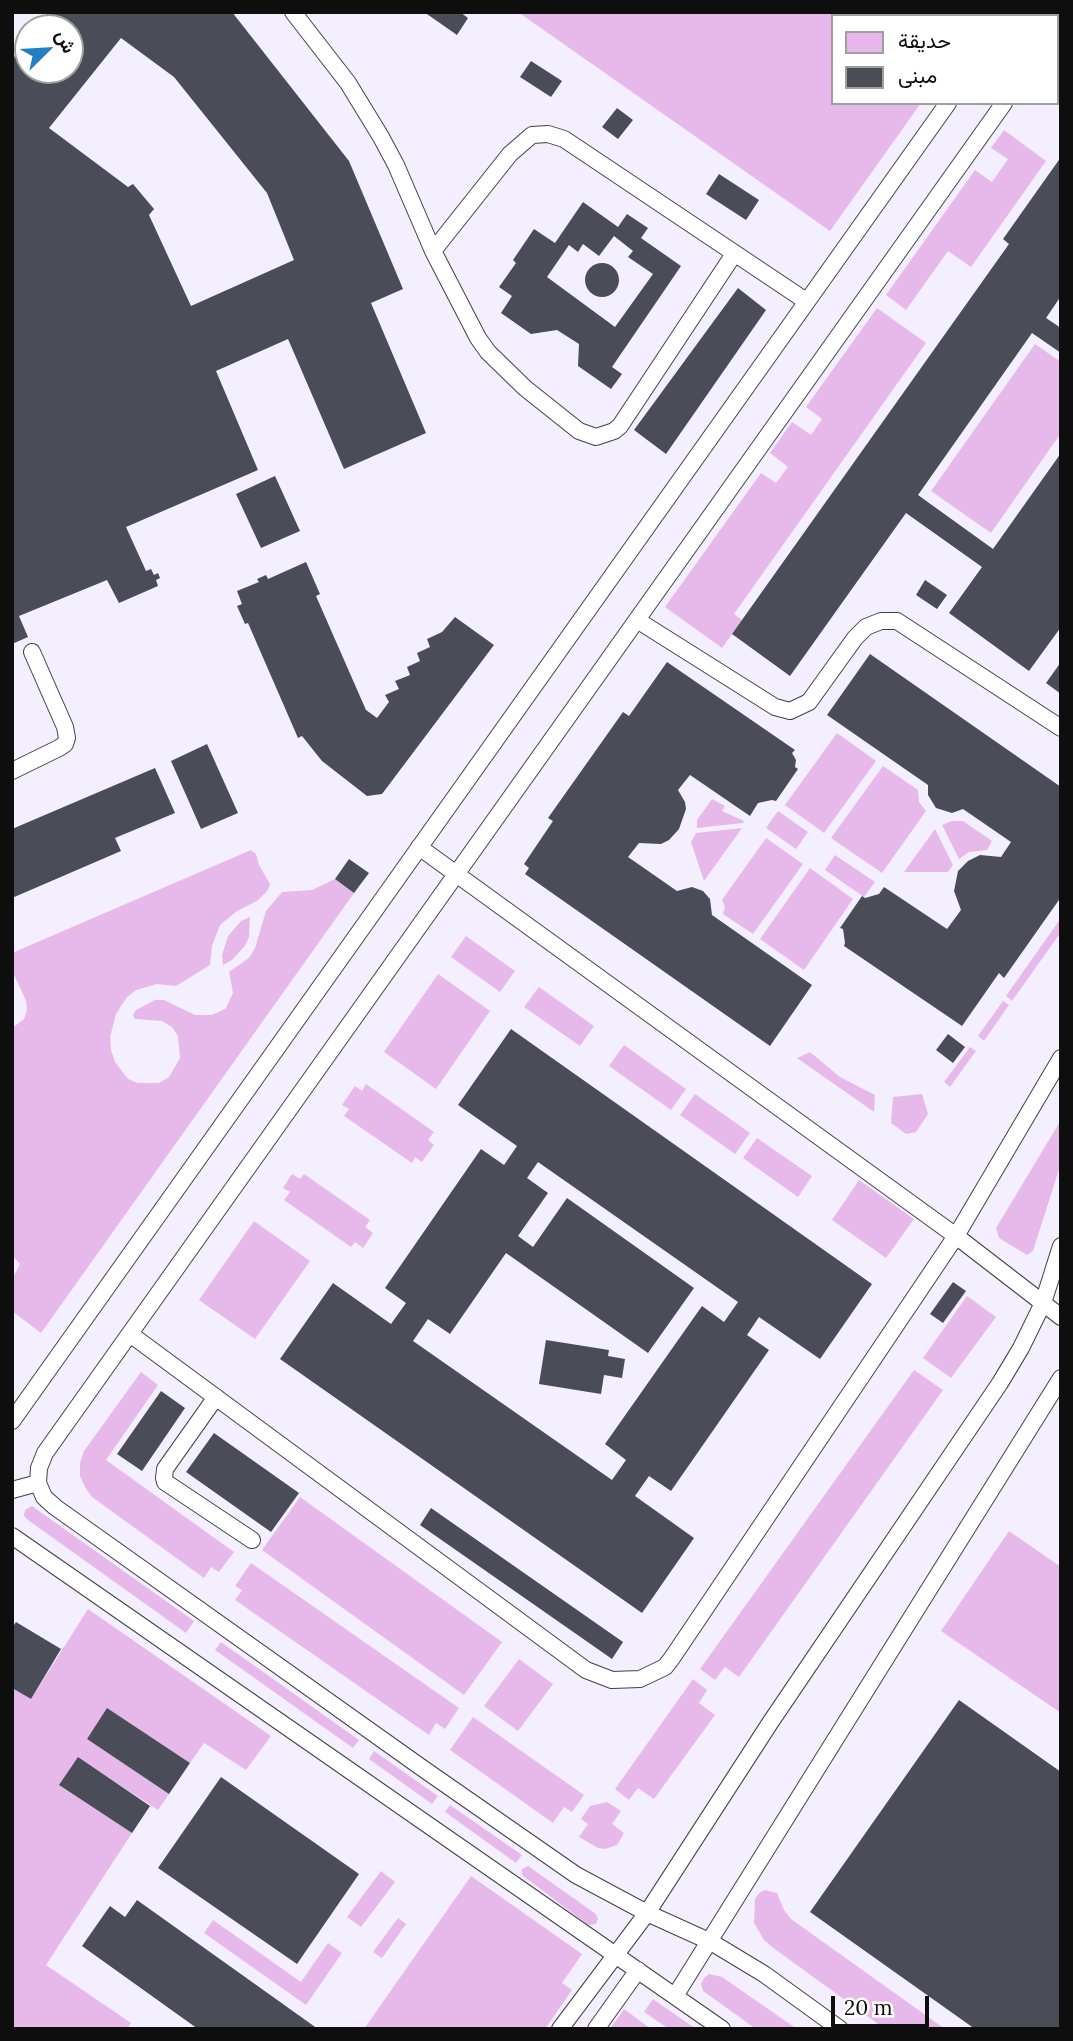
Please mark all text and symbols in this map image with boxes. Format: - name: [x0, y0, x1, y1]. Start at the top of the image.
- north arrow: [14, 14, 84, 84]
- legend: [832, 14, 1059, 105]
- text: ش: [51, 26, 82, 57]
- text: حديقة: [898, 27, 951, 54]
- text: مبنى: [898, 62, 937, 89]
- scale bar: [835, 1982, 933, 2026]
- text: 20 m: [844, 1994, 893, 2021]

